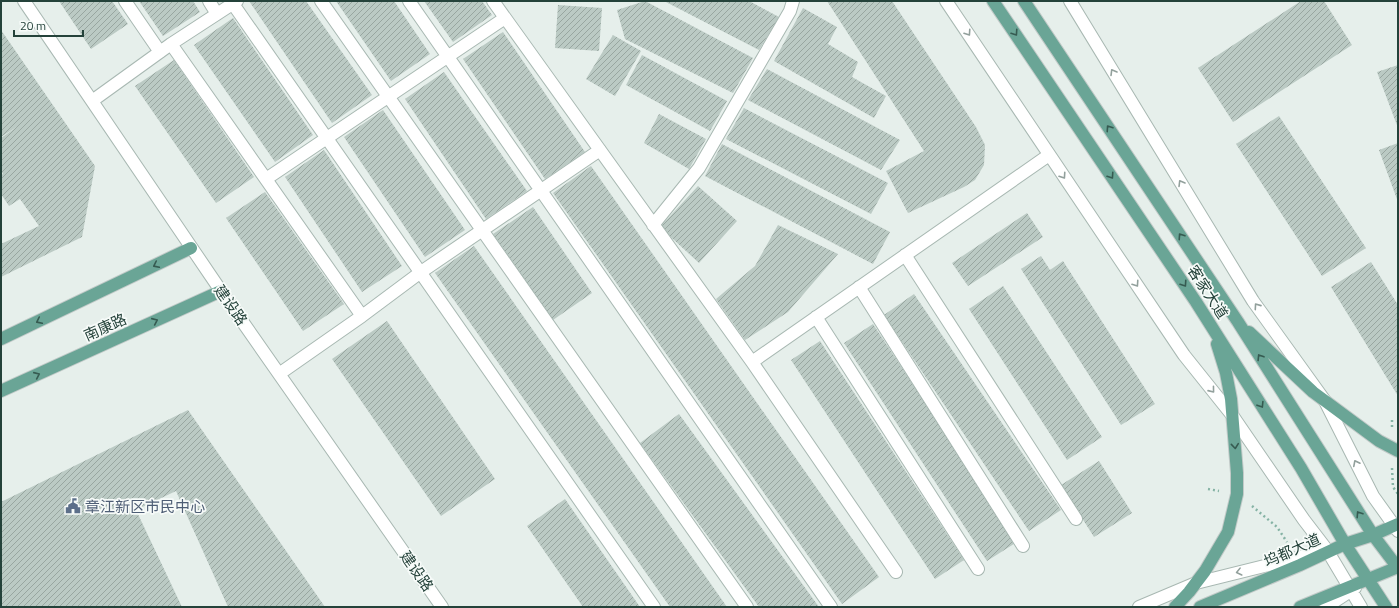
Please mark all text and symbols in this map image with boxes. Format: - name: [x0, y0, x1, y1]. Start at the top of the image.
- scale bar: [14, 12, 83, 38]
- text: 20 m: [20, 16, 46, 35]
- one-way arrow: [963, 29, 970, 36]
- one-way arrow: [1010, 29, 1017, 36]
- one-way arrow: [1111, 69, 1118, 76]
- one-way arrow: [1106, 125, 1114, 132]
- one-way arrow: [1059, 172, 1066, 179]
- one-way arrow: [1106, 172, 1114, 179]
- one-way arrow: [1179, 180, 1186, 187]
- one-way arrow: [1178, 233, 1186, 240]
- one-way arrow: [153, 260, 160, 268]
- street label: 客家大道: [1182, 261, 1234, 323]
- one-way arrow: [1179, 279, 1186, 286]
- street label: 建设路: [209, 280, 253, 330]
- one-way arrow: [1131, 280, 1139, 287]
- one-way arrow: [1255, 303, 1262, 310]
- street label: 南康路: [80, 307, 130, 347]
- one-way arrow: [36, 316, 43, 324]
- one-way arrow: [151, 318, 158, 326]
- one-way arrow: [1258, 354, 1265, 361]
- one-way arrow: [32, 372, 40, 380]
- one-way arrow: [1207, 385, 1214, 392]
- one-way arrow: [1256, 401, 1264, 408]
- one-way arrow: [1230, 443, 1239, 449]
- one-way arrow: [1353, 459, 1361, 467]
- place label: 章江新区市民中心: [85, 495, 205, 518]
- public building icon: 章江新区市民中心: [64, 497, 82, 515]
- one-way arrow: [1357, 511, 1364, 518]
- street label: 坞都大道: [1260, 527, 1324, 573]
- street label: 建设路: [395, 546, 439, 596]
- one-way arrow: [1236, 568, 1243, 576]

